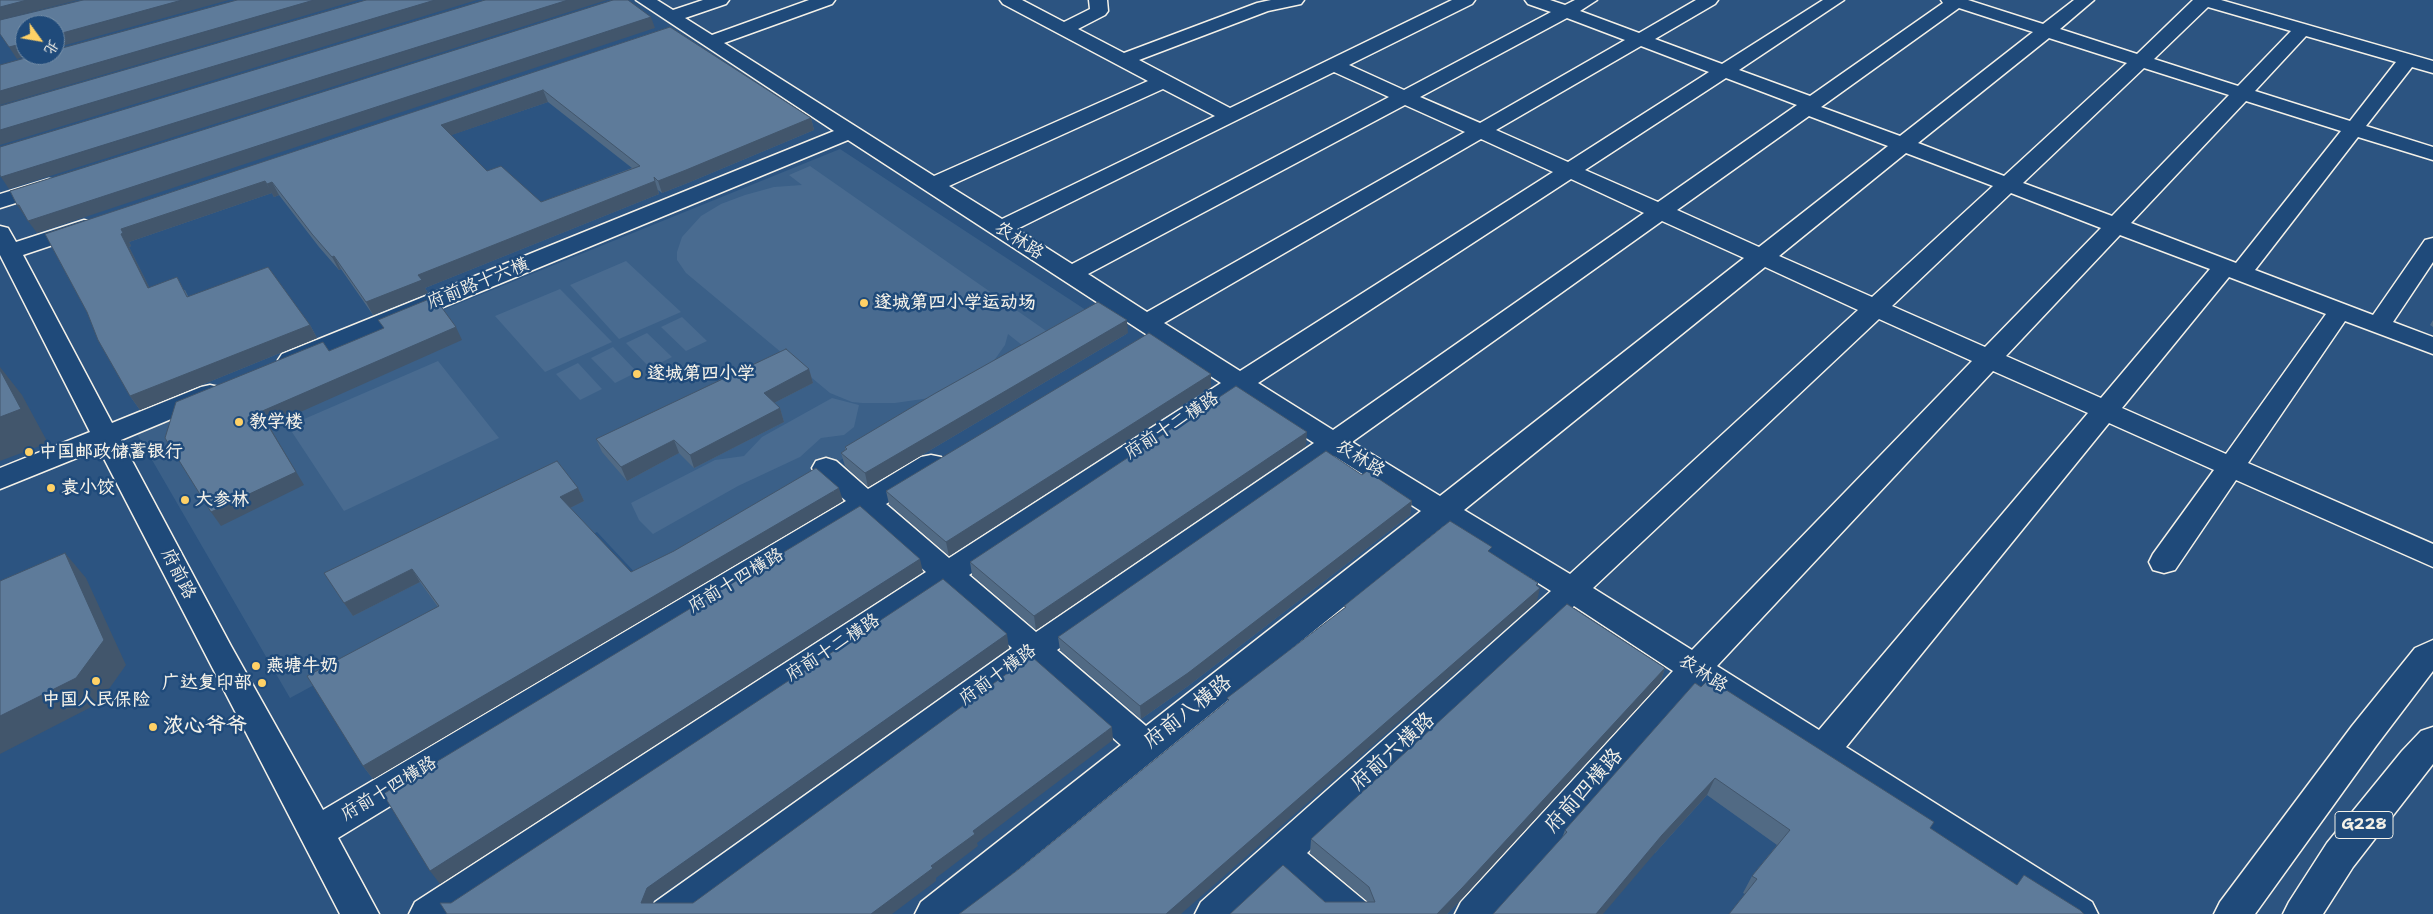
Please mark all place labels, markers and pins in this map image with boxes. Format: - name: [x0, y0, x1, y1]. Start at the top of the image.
- place label: 遂城第四小学运动场: [874, 292, 1036, 314]
- marker: 遂城第四小学运动场: [858, 297, 870, 309]
- place label: 遂城第四小学: [647, 363, 755, 385]
- marker: 遂城第四小学: [631, 368, 643, 380]
- place label: 教学楼: [249, 411, 303, 433]
- marker: 教学楼: [233, 416, 245, 428]
- place label: 中国邮政储蓄银行: [39, 441, 183, 463]
- marker: 中国邮政储蓄银行: [23, 446, 35, 458]
- place label: 袁小饺: [61, 477, 115, 499]
- marker: 袁小饺: [45, 482, 57, 494]
- place label: 大参林: [195, 489, 249, 511]
- marker: 大参林: [179, 494, 191, 506]
- place label: 燕塘牛奶: [266, 655, 338, 677]
- marker: 燕塘牛奶: [250, 660, 262, 672]
- place label: 广达复印部: [162, 672, 252, 694]
- marker: 中国人民保险: [90, 675, 102, 687]
- marker: 广达复印部: [256, 677, 268, 689]
- place label: 中国人民保险: [42, 689, 150, 711]
- place label: 浓心爷爷: [163, 714, 247, 740]
- marker: 浓心爷爷: [147, 721, 159, 733]

